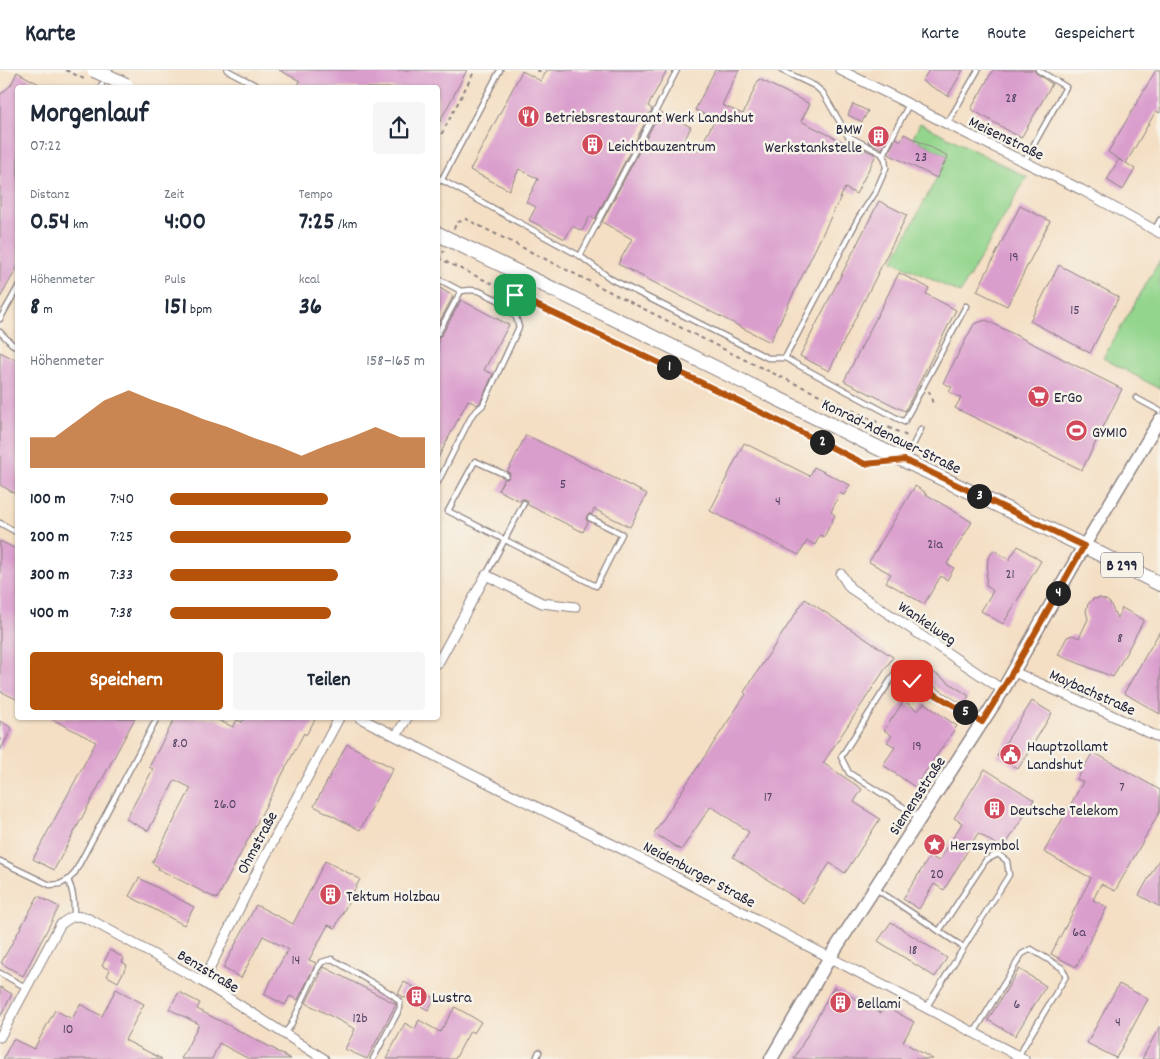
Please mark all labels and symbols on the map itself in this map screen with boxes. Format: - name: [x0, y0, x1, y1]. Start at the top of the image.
- house number: 28: [1005, 89, 1017, 109]
- restaurant icon: Betriebsrestaurant Werk Landshut: [517, 104, 541, 128]
- place label: Betriebsrestaurant Werk Landshut: [545, 107, 754, 130]
- street label: Meisenstraße: [964, 111, 1047, 167]
- place label: BMW Werkstankstelle: [765, 119, 863, 160]
- building icon: BMW Werkstankstelle: [866, 125, 890, 149]
- building icon: Leichtbauzentrum: [580, 133, 604, 157]
- place label: Leichtbauzentrum: [608, 136, 716, 159]
- house number: 23: [915, 148, 927, 168]
- house number: 19: [1009, 248, 1019, 268]
- pin: [494, 274, 536, 316]
- house number: 15: [1070, 301, 1080, 321]
- pin: 1: [656, 354, 682, 380]
- supermarket icon: ErGo: [1026, 384, 1050, 408]
- place label: ErGo: [1054, 387, 1082, 410]
- street label: Konrad-Adenauer-Straße: [817, 393, 965, 481]
- sports icon: GYM10: [1064, 419, 1088, 443]
- place label: GYM10: [1092, 422, 1128, 445]
- pin: 2: [810, 430, 834, 454]
- house number: 5: [560, 475, 566, 495]
- pin: 3: [966, 484, 992, 508]
- house number: 4: [775, 492, 781, 512]
- house number: 21a: [927, 535, 943, 555]
- road number: B 299: [1101, 552, 1143, 578]
- house number: 21: [1005, 565, 1015, 585]
- pin: 4: [1046, 580, 1070, 606]
- street label: Wankelweg: [893, 596, 960, 652]
- house number: 8: [1117, 629, 1123, 649]
- pin: [891, 660, 933, 702]
- street label: Maybachstraße: [1045, 664, 1139, 723]
- pin: 5: [952, 700, 978, 724]
- house number: 8.0: [172, 734, 188, 754]
- place label: Hauptzollamt Landshut: [1027, 736, 1108, 777]
- house number: 19: [912, 737, 922, 757]
- public building icon: Hauptzollamt Landshut: [999, 742, 1023, 766]
- street label: Siemensstraße: [884, 752, 952, 840]
- house number: 7: [1119, 778, 1125, 798]
- house number: 17: [764, 788, 772, 808]
- house number: 26.0: [214, 795, 236, 815]
- building icon: Deutsche Telekom: [982, 797, 1006, 821]
- place label: Deutsche Telekom: [1010, 800, 1118, 823]
- street label: Ohmstraße: [232, 808, 284, 879]
- place icon: Herzsymbol: [922, 832, 946, 856]
- place label: Herzsymbol: [950, 835, 1020, 858]
- street label: Neidenburger Straße: [639, 836, 759, 915]
- house number: 20: [930, 865, 944, 885]
- building icon: Tektum Holzbau: [318, 883, 342, 907]
- place label: Tektum Holzbau: [346, 886, 440, 909]
- house number: 6a: [1072, 923, 1086, 943]
- house number: 18: [909, 941, 918, 961]
- street label: Benzstraße: [172, 945, 243, 1000]
- house number: 14: [292, 951, 300, 971]
- building icon: Lustra: [404, 984, 428, 1008]
- place label: Lustra: [432, 987, 472, 1010]
- building icon: Bellami: [829, 990, 853, 1014]
- place label: Bellami: [857, 993, 901, 1016]
- house number: 6: [1014, 995, 1021, 1015]
- house number: 12b: [352, 1009, 368, 1029]
- house number: 4: [1115, 1013, 1121, 1033]
- house number: 10: [63, 1020, 73, 1040]

